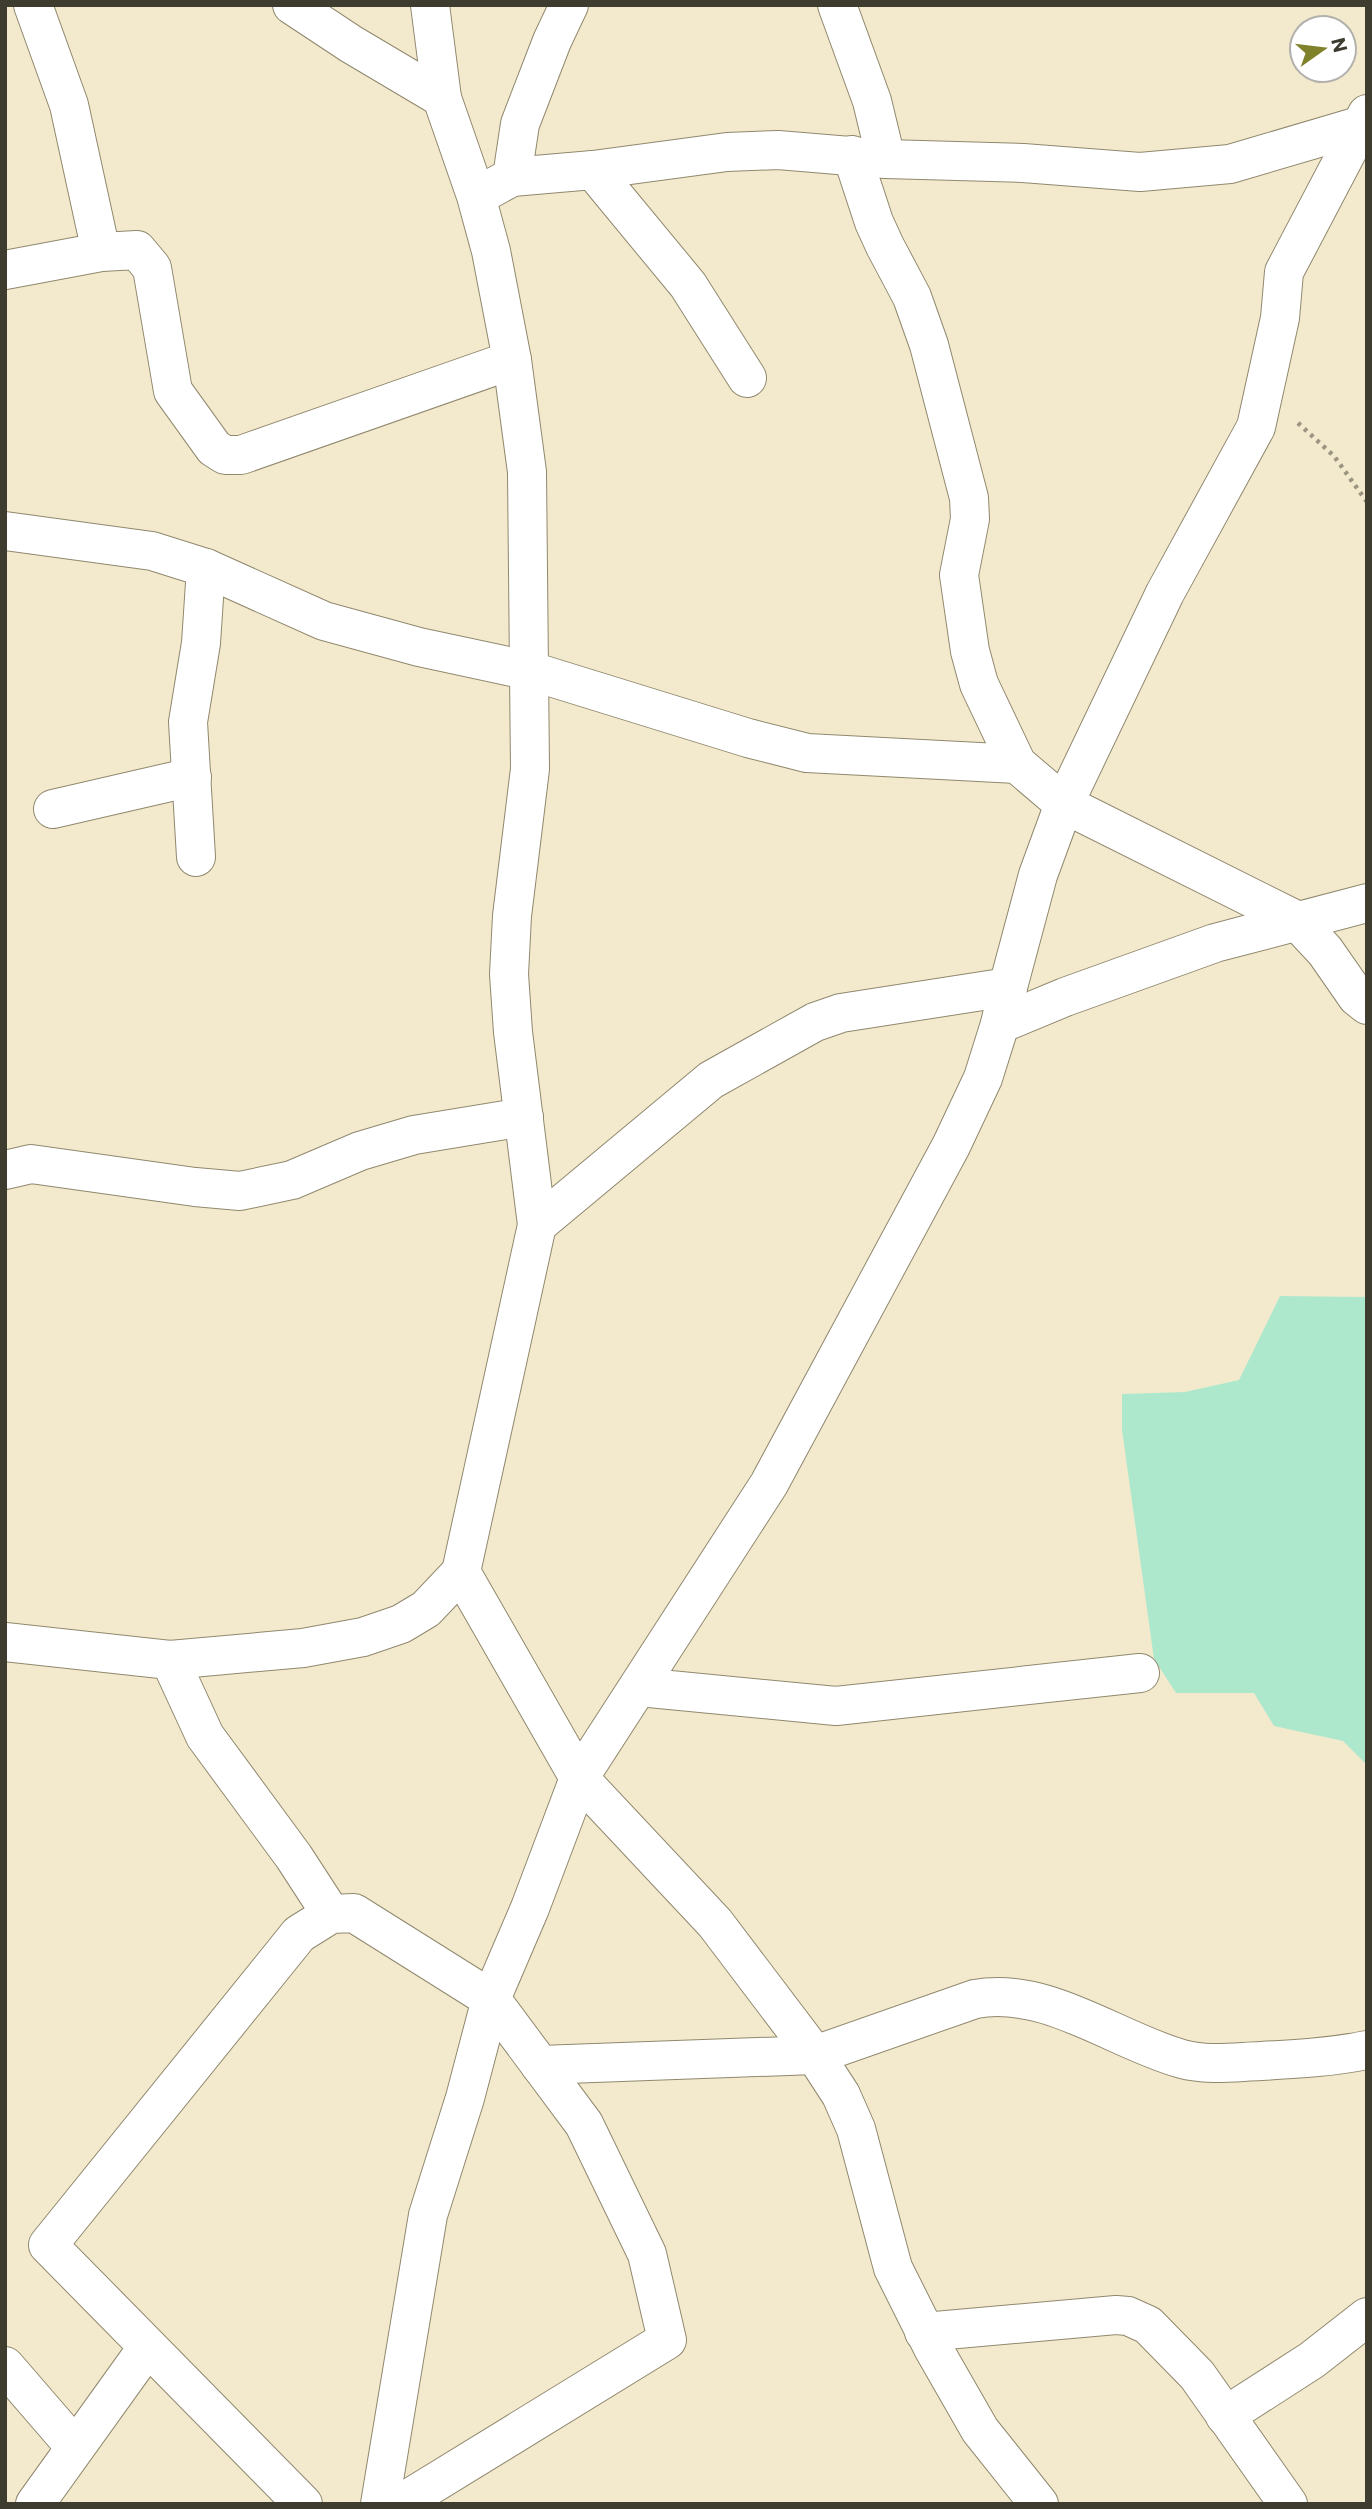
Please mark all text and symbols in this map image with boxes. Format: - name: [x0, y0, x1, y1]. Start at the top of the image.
- north arrow: [1288, 14, 1358, 84]
- text: N: [1327, 35, 1353, 54]

